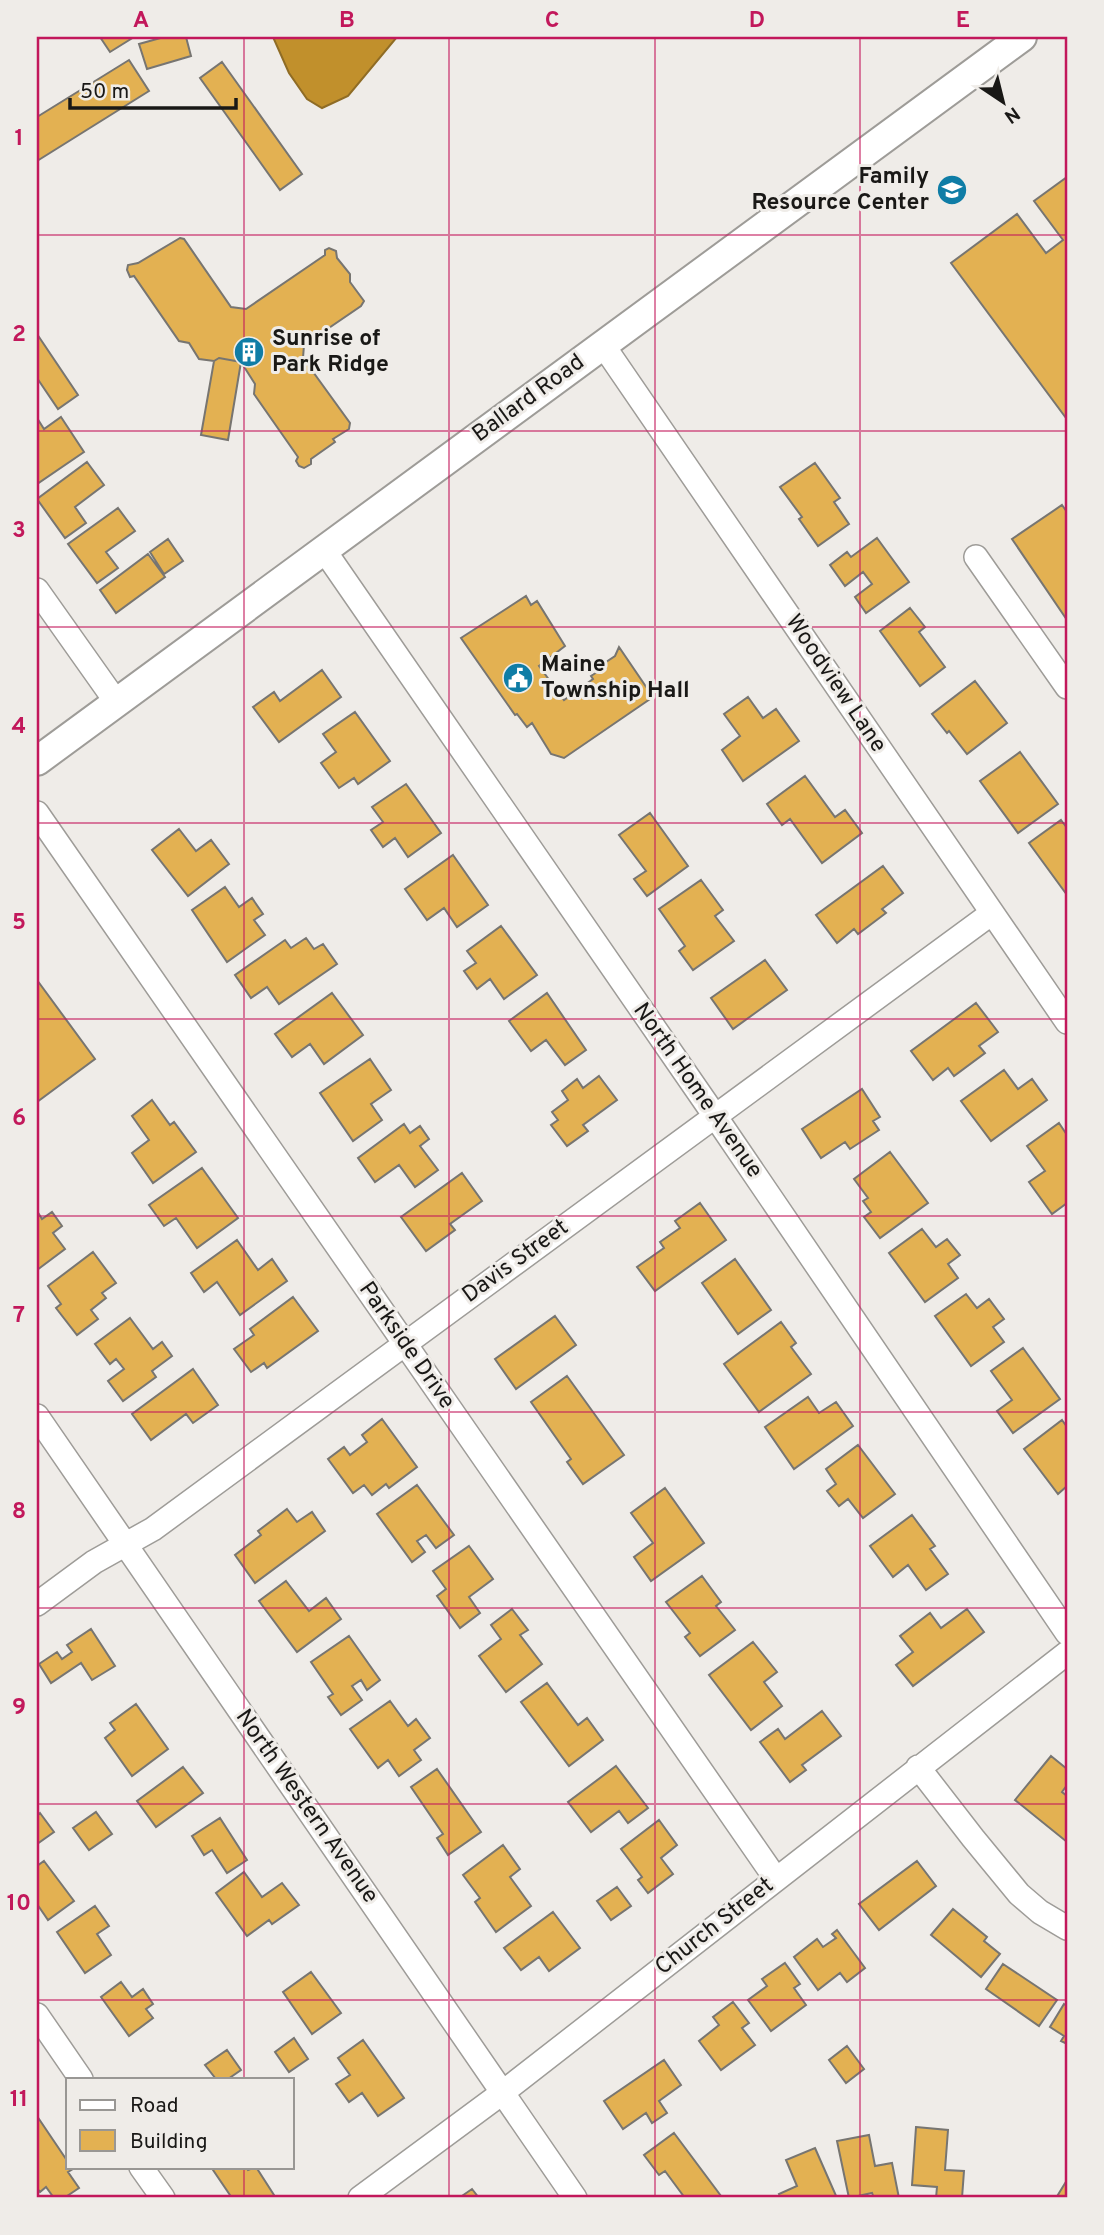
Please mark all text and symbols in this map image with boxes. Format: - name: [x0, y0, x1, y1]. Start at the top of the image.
- text: A: [133, 7, 149, 36]
- text: B: [339, 7, 355, 36]
- text: C: [545, 7, 559, 36]
- text: D: [749, 7, 765, 36]
- text: E: [956, 7, 970, 36]
- scale bar: [70, 66, 236, 110]
- north arrow: [968, 66, 1038, 136]
- text: 50 m: [80, 79, 129, 106]
- text: N: [999, 101, 1024, 128]
- text: 1: [14, 125, 24, 154]
- place label: Family Resource Center: [751, 163, 929, 218]
- school or university icon: Family Resource Center: [935, 173, 969, 207]
- text: 2: [12, 321, 26, 350]
- place label: Sunrise of Park Ridge: [272, 325, 389, 380]
- building icon: Sunrise of Park Ridge: [232, 335, 266, 369]
- street label: Ballard Road: [467, 349, 591, 449]
- text: 3: [12, 517, 26, 546]
- street label: Woodview Lane: [778, 609, 892, 759]
- place label: Maine Township Hall: [541, 651, 690, 706]
- public building icon: Maine Township Hall: [501, 661, 535, 695]
- text: 4: [12, 713, 26, 742]
- text: 5: [12, 909, 26, 938]
- street label: North Home Avenue: [626, 998, 768, 1184]
- text: 6: [12, 1105, 26, 1134]
- street label: Davis Street: [457, 1214, 575, 1310]
- street label: Parkside Drive: [351, 1277, 461, 1415]
- text: 7: [13, 1302, 25, 1331]
- text: 8: [12, 1498, 26, 1527]
- text: 9: [12, 1694, 26, 1723]
- street label: North Western Avenue: [228, 1704, 384, 1910]
- street label: Church Street: [650, 1872, 780, 1982]
- text: 10: [7, 1890, 31, 1919]
- legend: [66, 2078, 294, 2168]
- text: 11: [10, 2086, 28, 2115]
- text: Road: [130, 2093, 179, 2120]
- text: Building: [130, 2129, 208, 2156]

